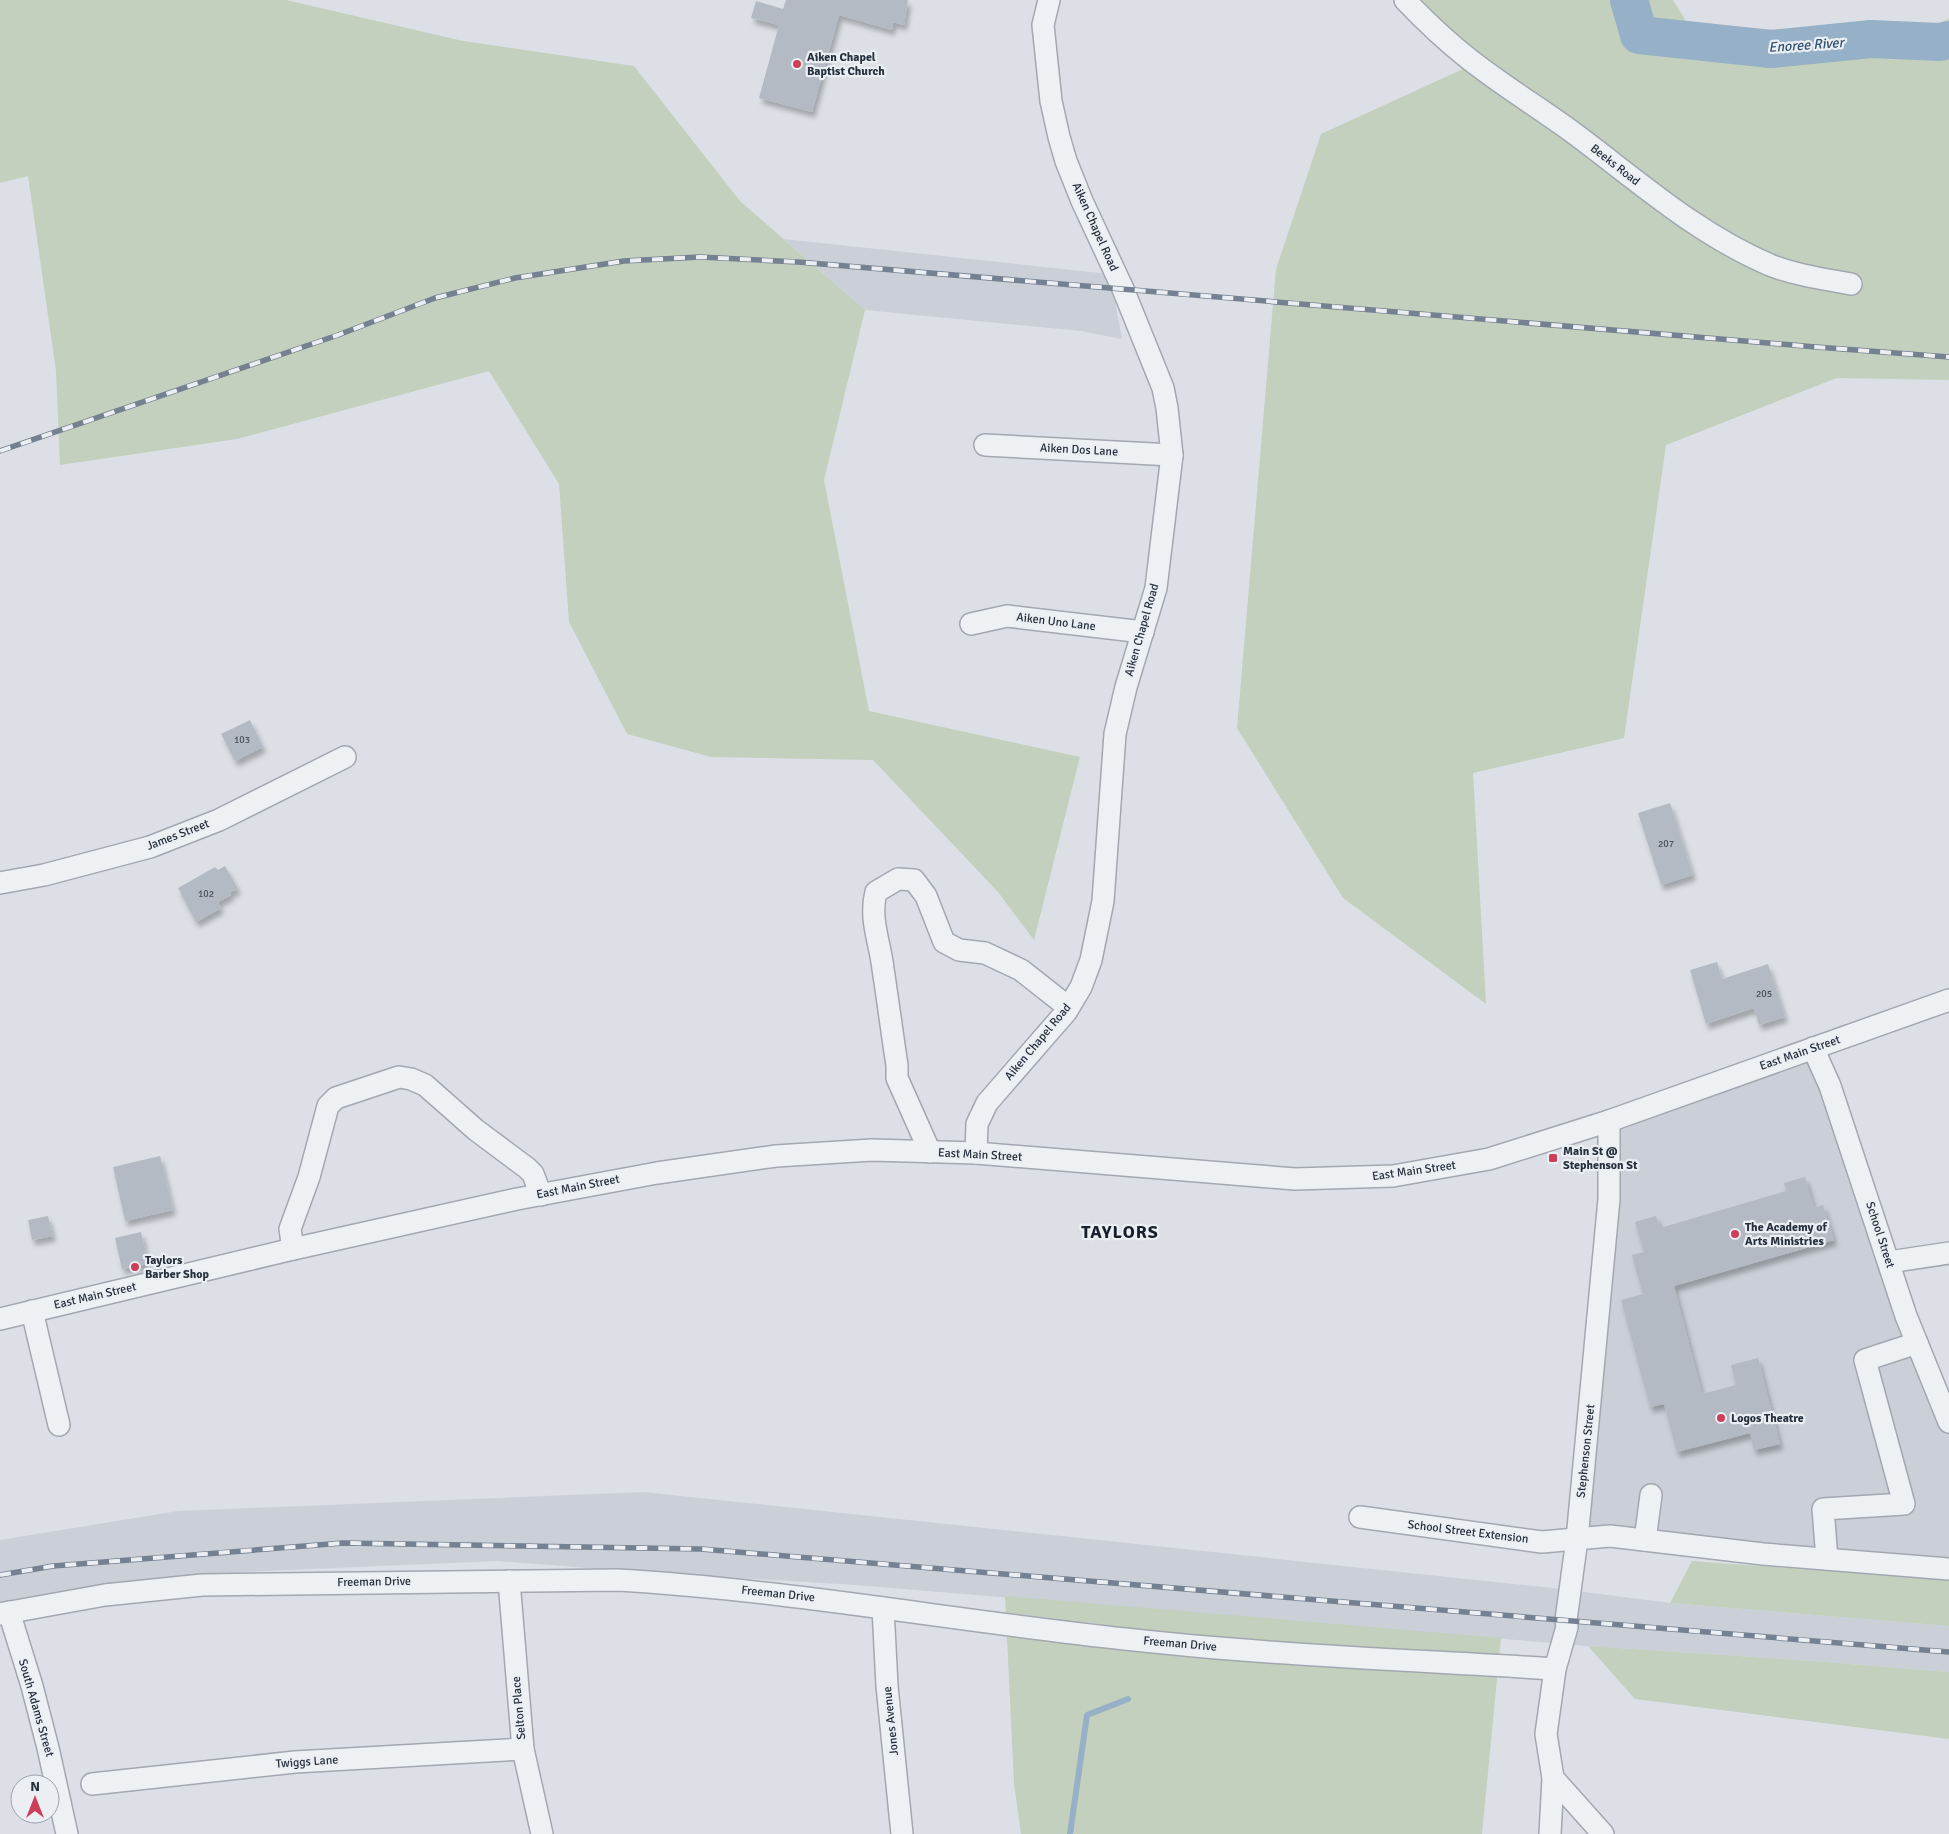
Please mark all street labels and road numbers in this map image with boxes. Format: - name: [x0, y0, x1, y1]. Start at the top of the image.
- street label: Beeks Road: [1587, 141, 1643, 189]
- street label: Aiken Chapel Road: [1069, 180, 1121, 274]
- street label: Aiken Dos Lane: [1040, 440, 1118, 460]
- street label: Aiken Chapel Road: [1122, 582, 1162, 678]
- street label: Aiken Uno Lane: [1015, 610, 1097, 634]
- street label: James Street: [145, 816, 211, 854]
- street label: Aiken Chapel Road: [1002, 1001, 1074, 1083]
- street label: East Main Street: [1758, 1032, 1842, 1074]
- street label: East Main Street: [937, 1145, 1023, 1165]
- street label: East Main Street: [1371, 1158, 1457, 1184]
- street label: East Main Street: [535, 1172, 621, 1202]
- street label: School Street: [1862, 1200, 1898, 1270]
- street label: East Main Street: [52, 1279, 138, 1313]
- street label: Stephenson Street: [1574, 1403, 1598, 1499]
- street label: School Street Extension: [1407, 1517, 1529, 1547]
- street label: Freeman Drive: [337, 1574, 411, 1590]
- street label: Freeman Drive: [740, 1583, 816, 1605]
- street label: Freeman Drive: [1143, 1633, 1217, 1655]
- street label: South Adams Street: [15, 1657, 57, 1759]
- street label: Selton Place: [509, 1676, 529, 1740]
- street label: Jones Avenue: [880, 1686, 902, 1756]
- street label: Twiggs Lane: [275, 1752, 339, 1772]

